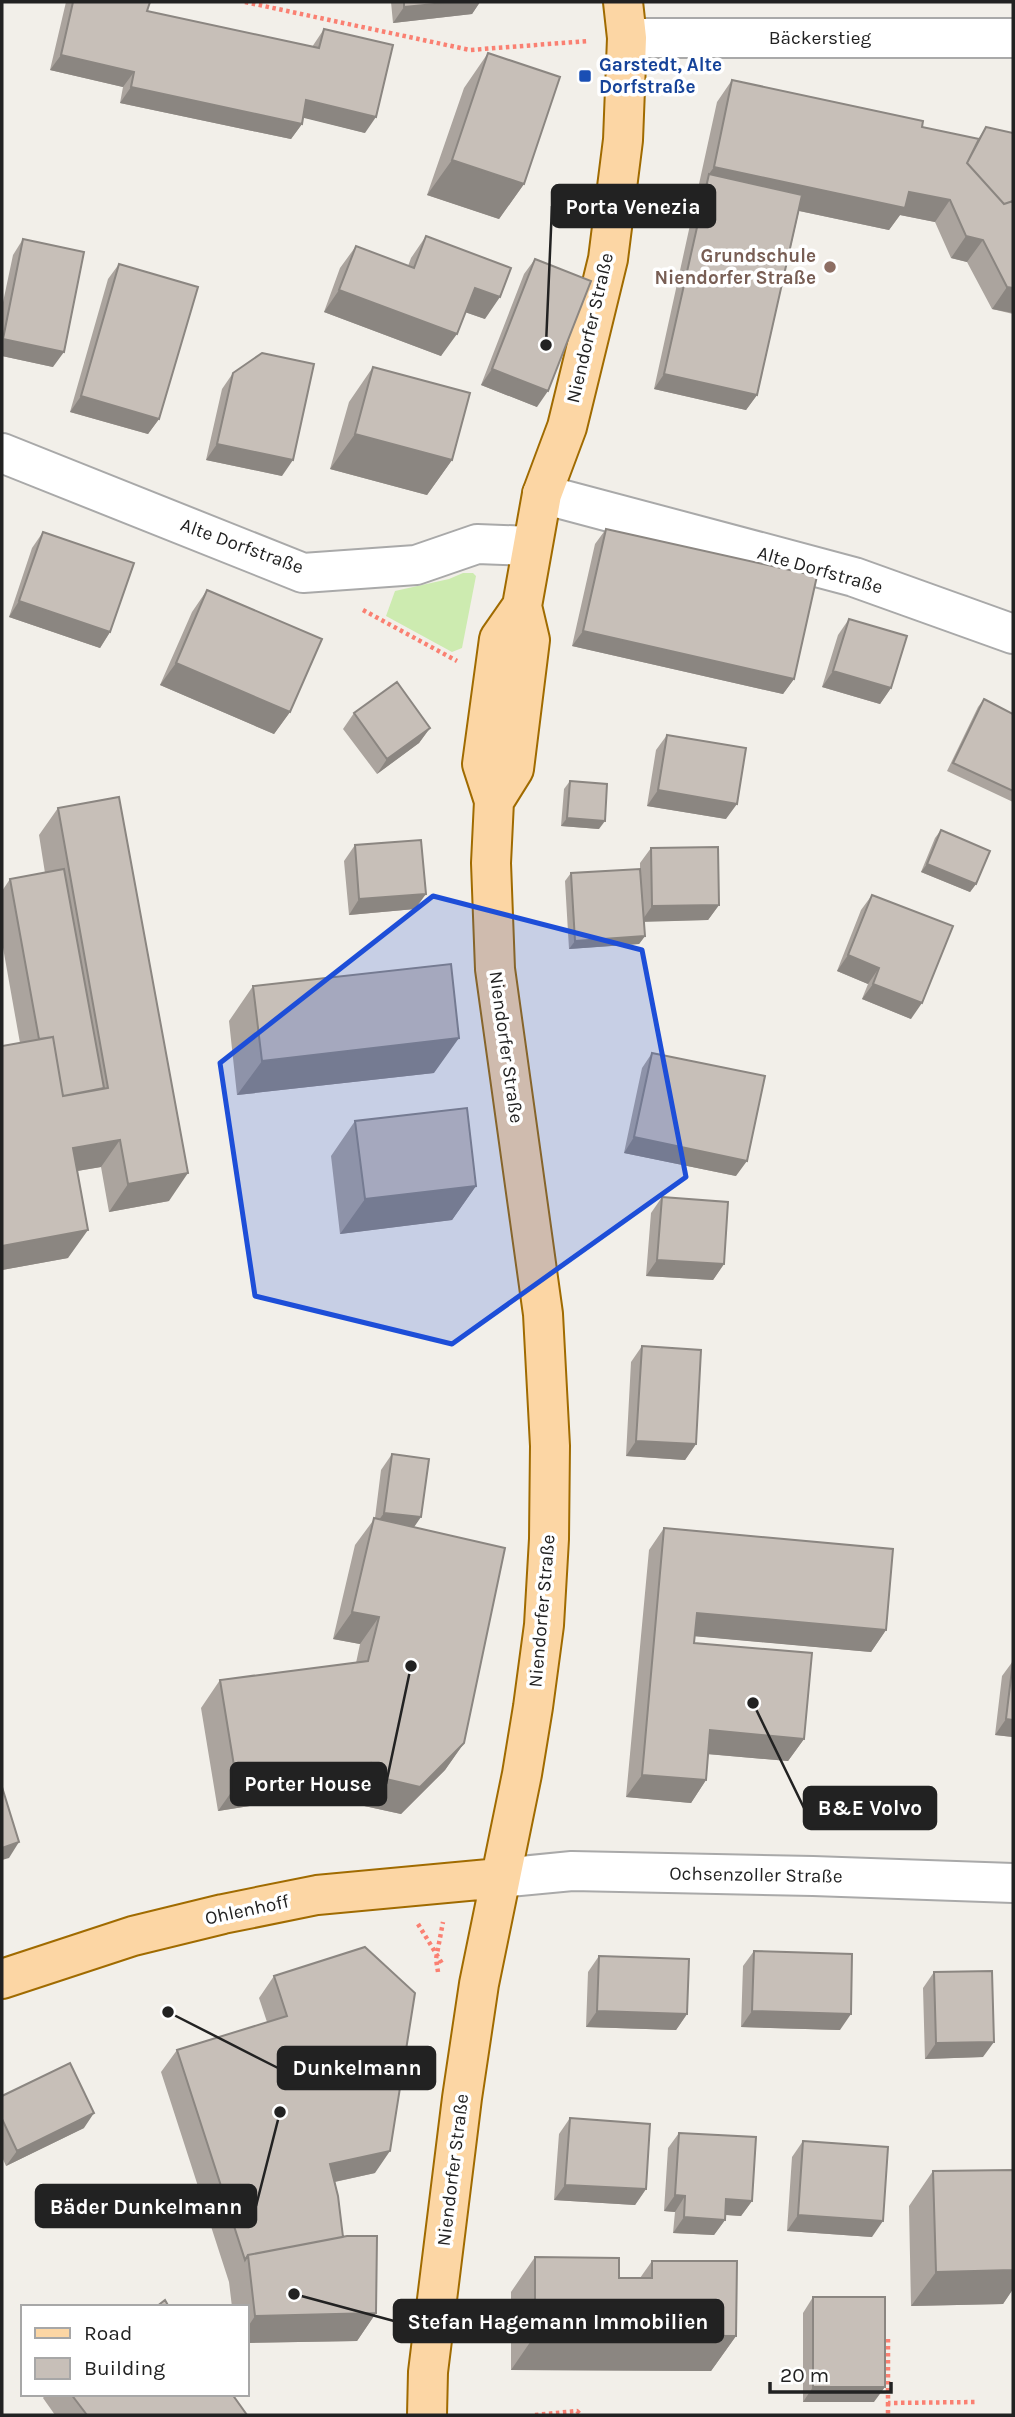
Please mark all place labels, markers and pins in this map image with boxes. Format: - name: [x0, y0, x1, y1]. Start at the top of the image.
- place label: Garstedt, Alte Dorfstraße: [599, 54, 722, 98]
- marker: Garstedt, Alte Dorfstraße: [577, 68, 593, 84]
- callout: Porta Venezia: [552, 185, 715, 227]
- place label: Grundschule Niendorfer Straße: [654, 245, 816, 289]
- marker: Grundschule Niendorfer Straße: [822, 259, 838, 275]
- callout: Porter House: [231, 1763, 386, 1805]
- callout: B&E Volvo: [804, 1787, 936, 1829]
- callout: Dunkelmann: [278, 2047, 435, 2089]
- callout: Bäder Dunkelmann: [36, 2185, 256, 2227]
- callout: Stefan Hagemann Immobilien: [394, 2300, 723, 2342]

